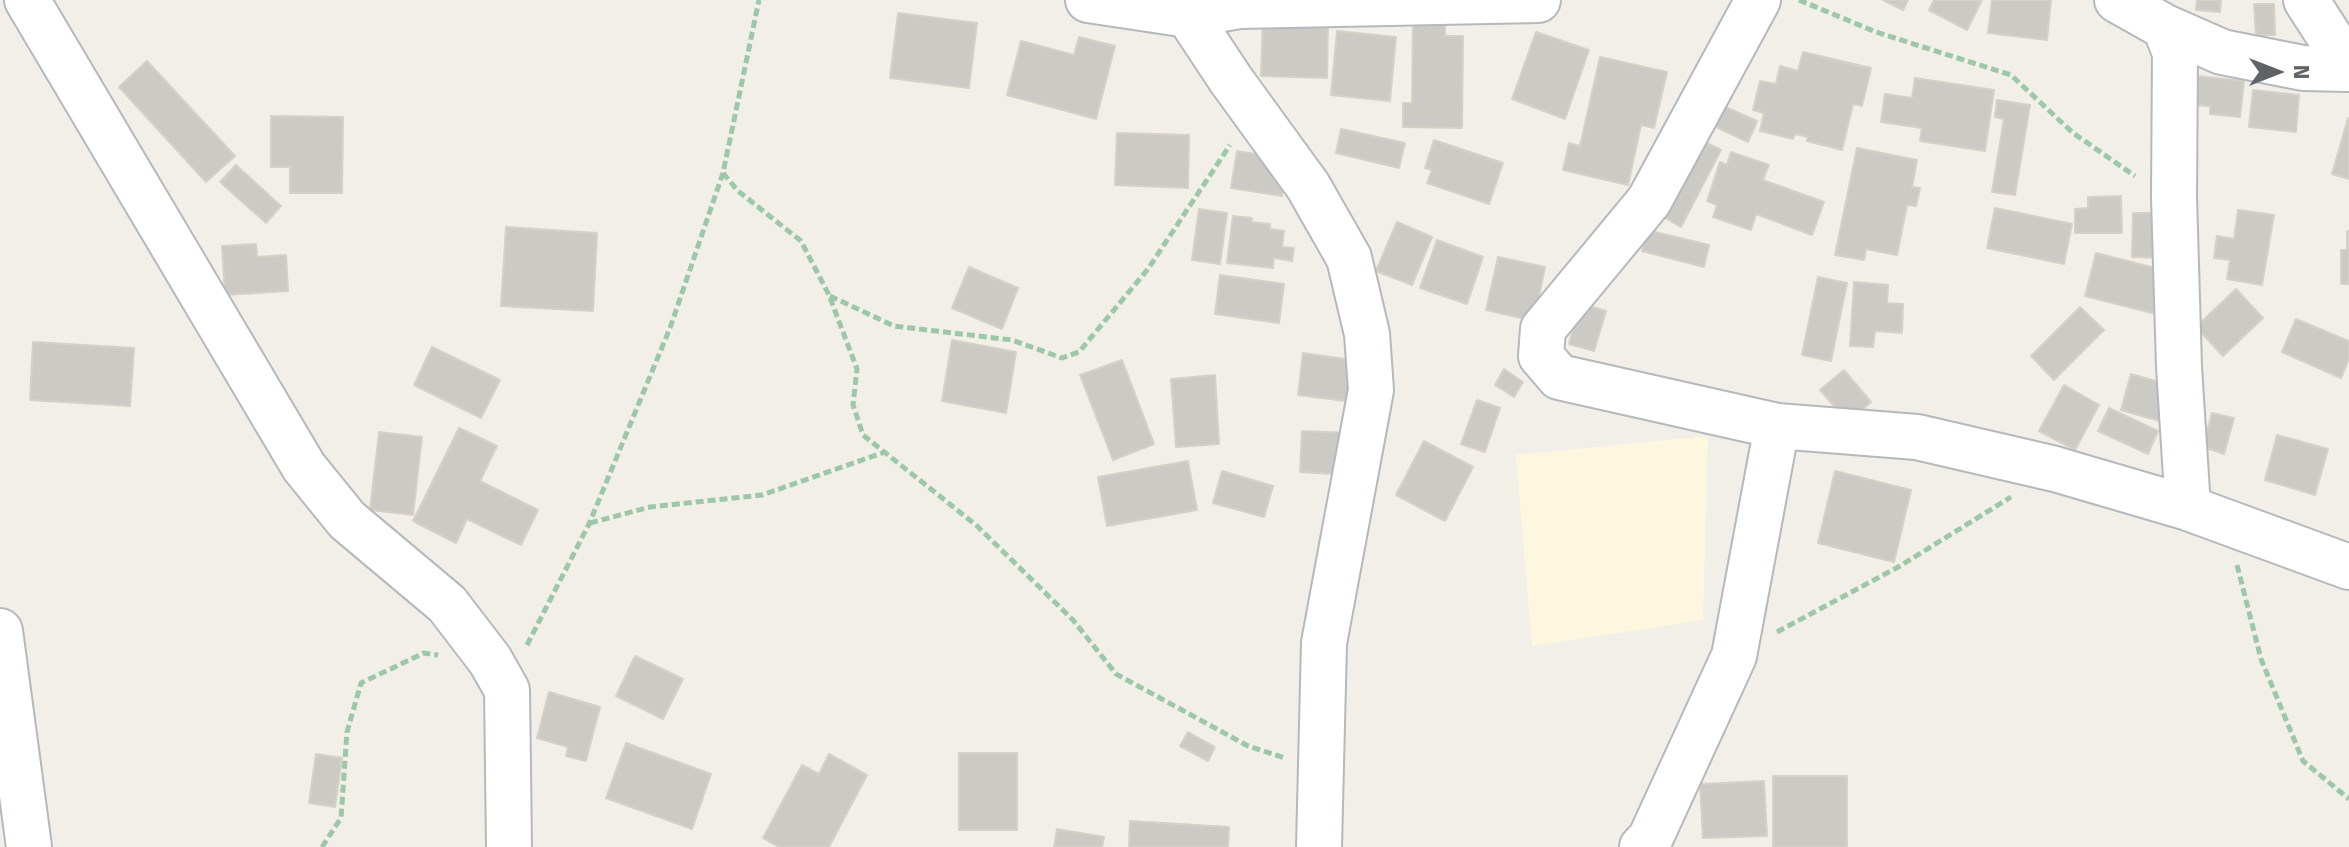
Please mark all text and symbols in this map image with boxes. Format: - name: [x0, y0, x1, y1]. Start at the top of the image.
- north arrow: [2237, 32, 2317, 112]
- text: N: [2288, 65, 2315, 79]

